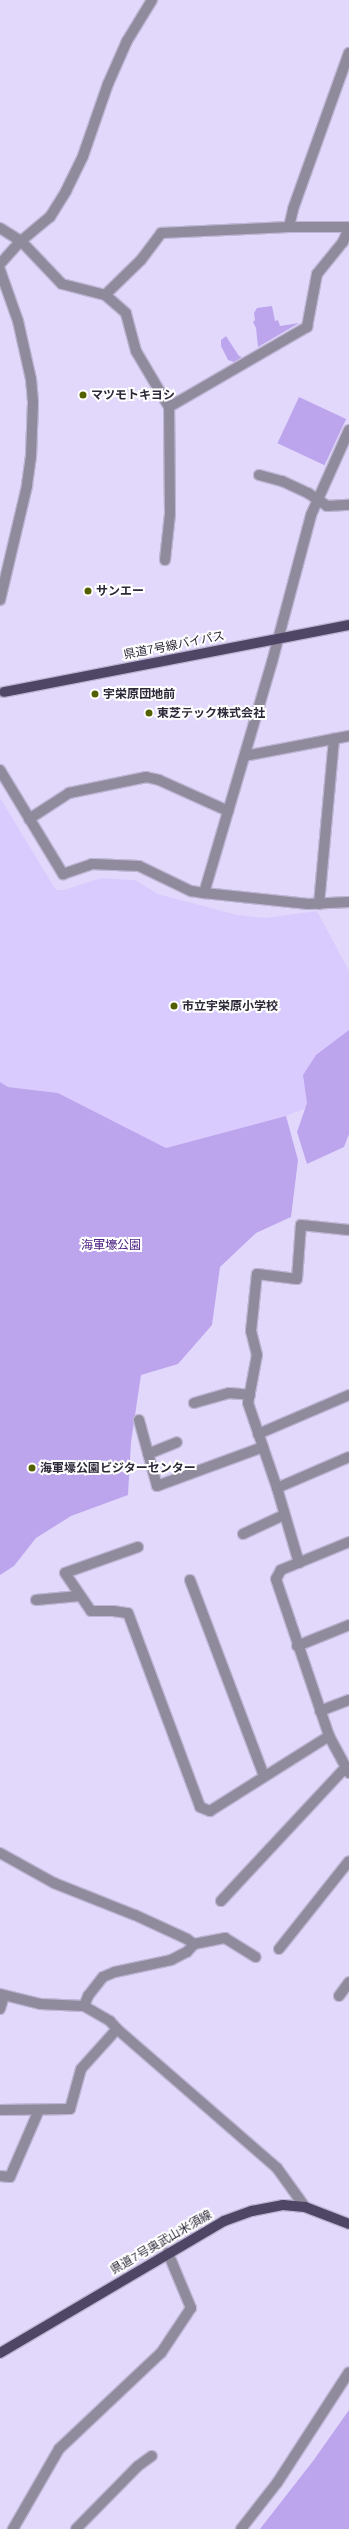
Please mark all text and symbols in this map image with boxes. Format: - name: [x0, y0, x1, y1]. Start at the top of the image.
- place label: マツモトキヨシ: [91, 388, 175, 402]
- marker: マツモトキヨシ: [78, 390, 88, 400]
- place label: サンエー: [96, 584, 144, 598]
- marker: サンエー: [83, 586, 93, 596]
- street label: 県道7号線バイパス: [122, 628, 226, 662]
- place label: 宇栄原団地前: [103, 687, 175, 701]
- marker: 宇栄原団地前: [90, 689, 100, 699]
- place label: 東芝テック株式会社: [157, 706, 265, 720]
- marker: 東芝テック株式会社: [144, 708, 154, 718]
- place label: 市立宇栄原小学校: [182, 999, 278, 1013]
- marker: 市立宇栄原小学校: [169, 1001, 179, 1011]
- park label: 海軍壕公園: [81, 1238, 141, 1252]
- place label: 海軍壕公園ビジターセンター: [40, 1461, 196, 1475]
- marker: 海軍壕公園ビジターセンター: [27, 1463, 37, 1473]
- street label: 県道7号奥武山米須線: [108, 2207, 214, 2277]

